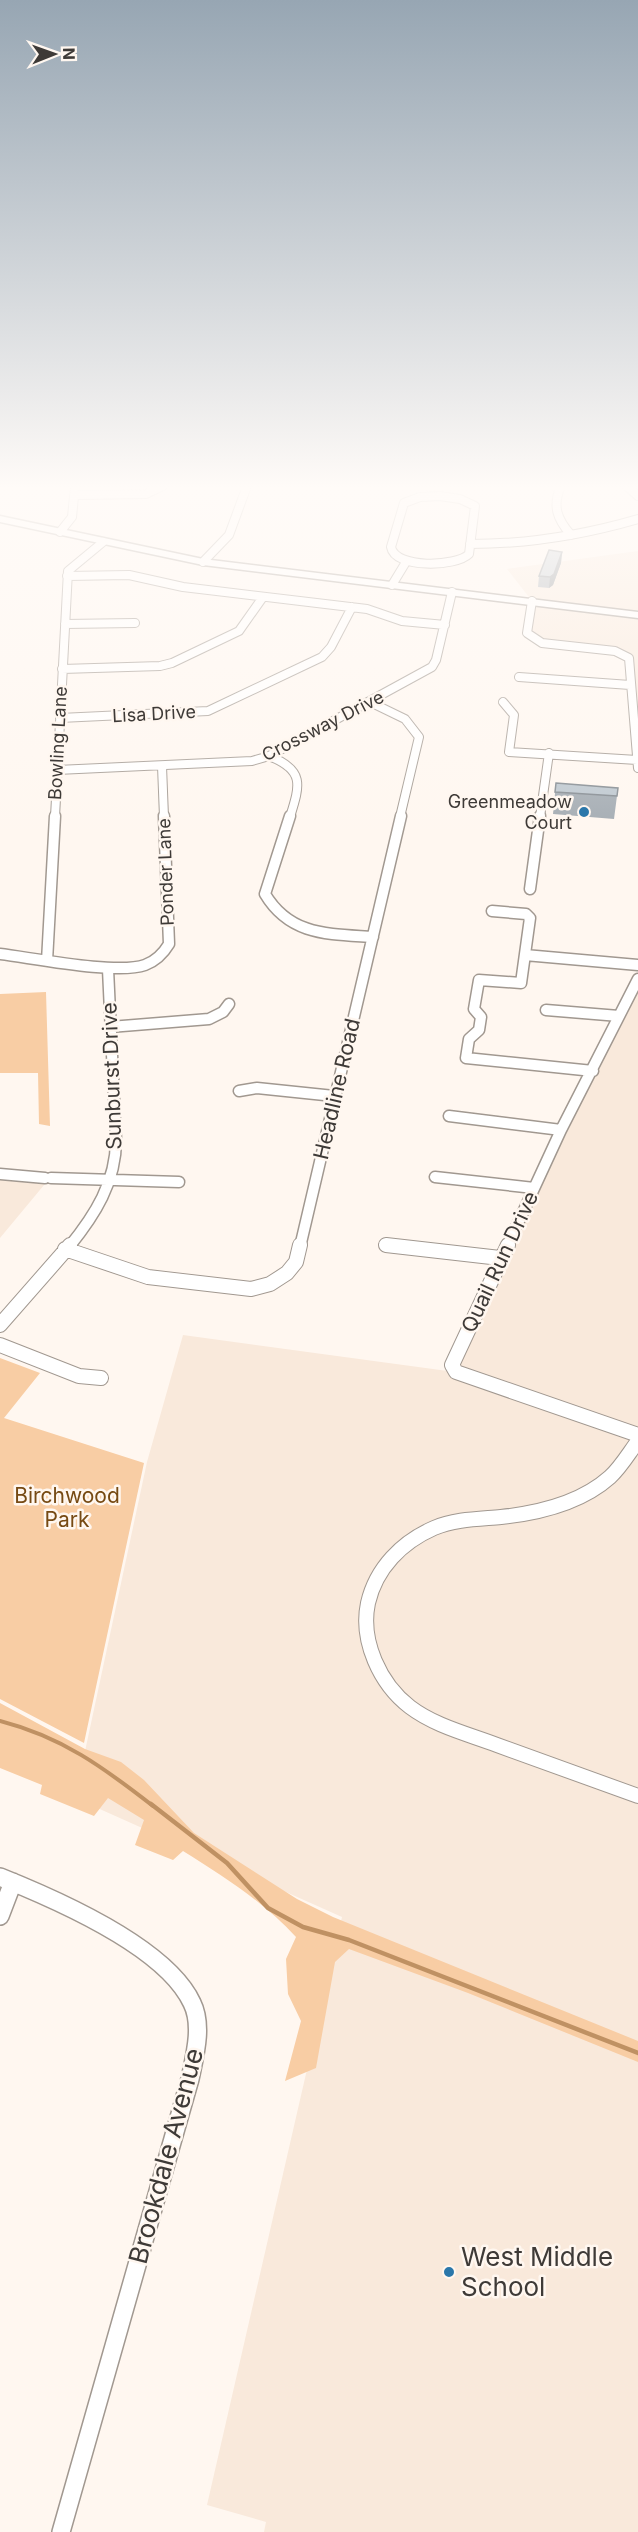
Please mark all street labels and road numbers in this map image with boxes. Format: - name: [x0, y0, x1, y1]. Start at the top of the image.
- street label: Bowling Lane: [44, 686, 71, 800]
- street label: Crossway Drive: [258, 686, 387, 765]
- street label: Lisa Drive: [112, 701, 196, 726]
- street label: Ponder Lane: [153, 818, 178, 926]
- street label: Sunburst Drive: [96, 1002, 127, 1150]
- street label: Headline Road: [308, 1016, 365, 1162]
- street label: Quail Run Drive: [456, 1187, 543, 1336]
- street label: Brookdale Avenue: [122, 2045, 209, 2267]

